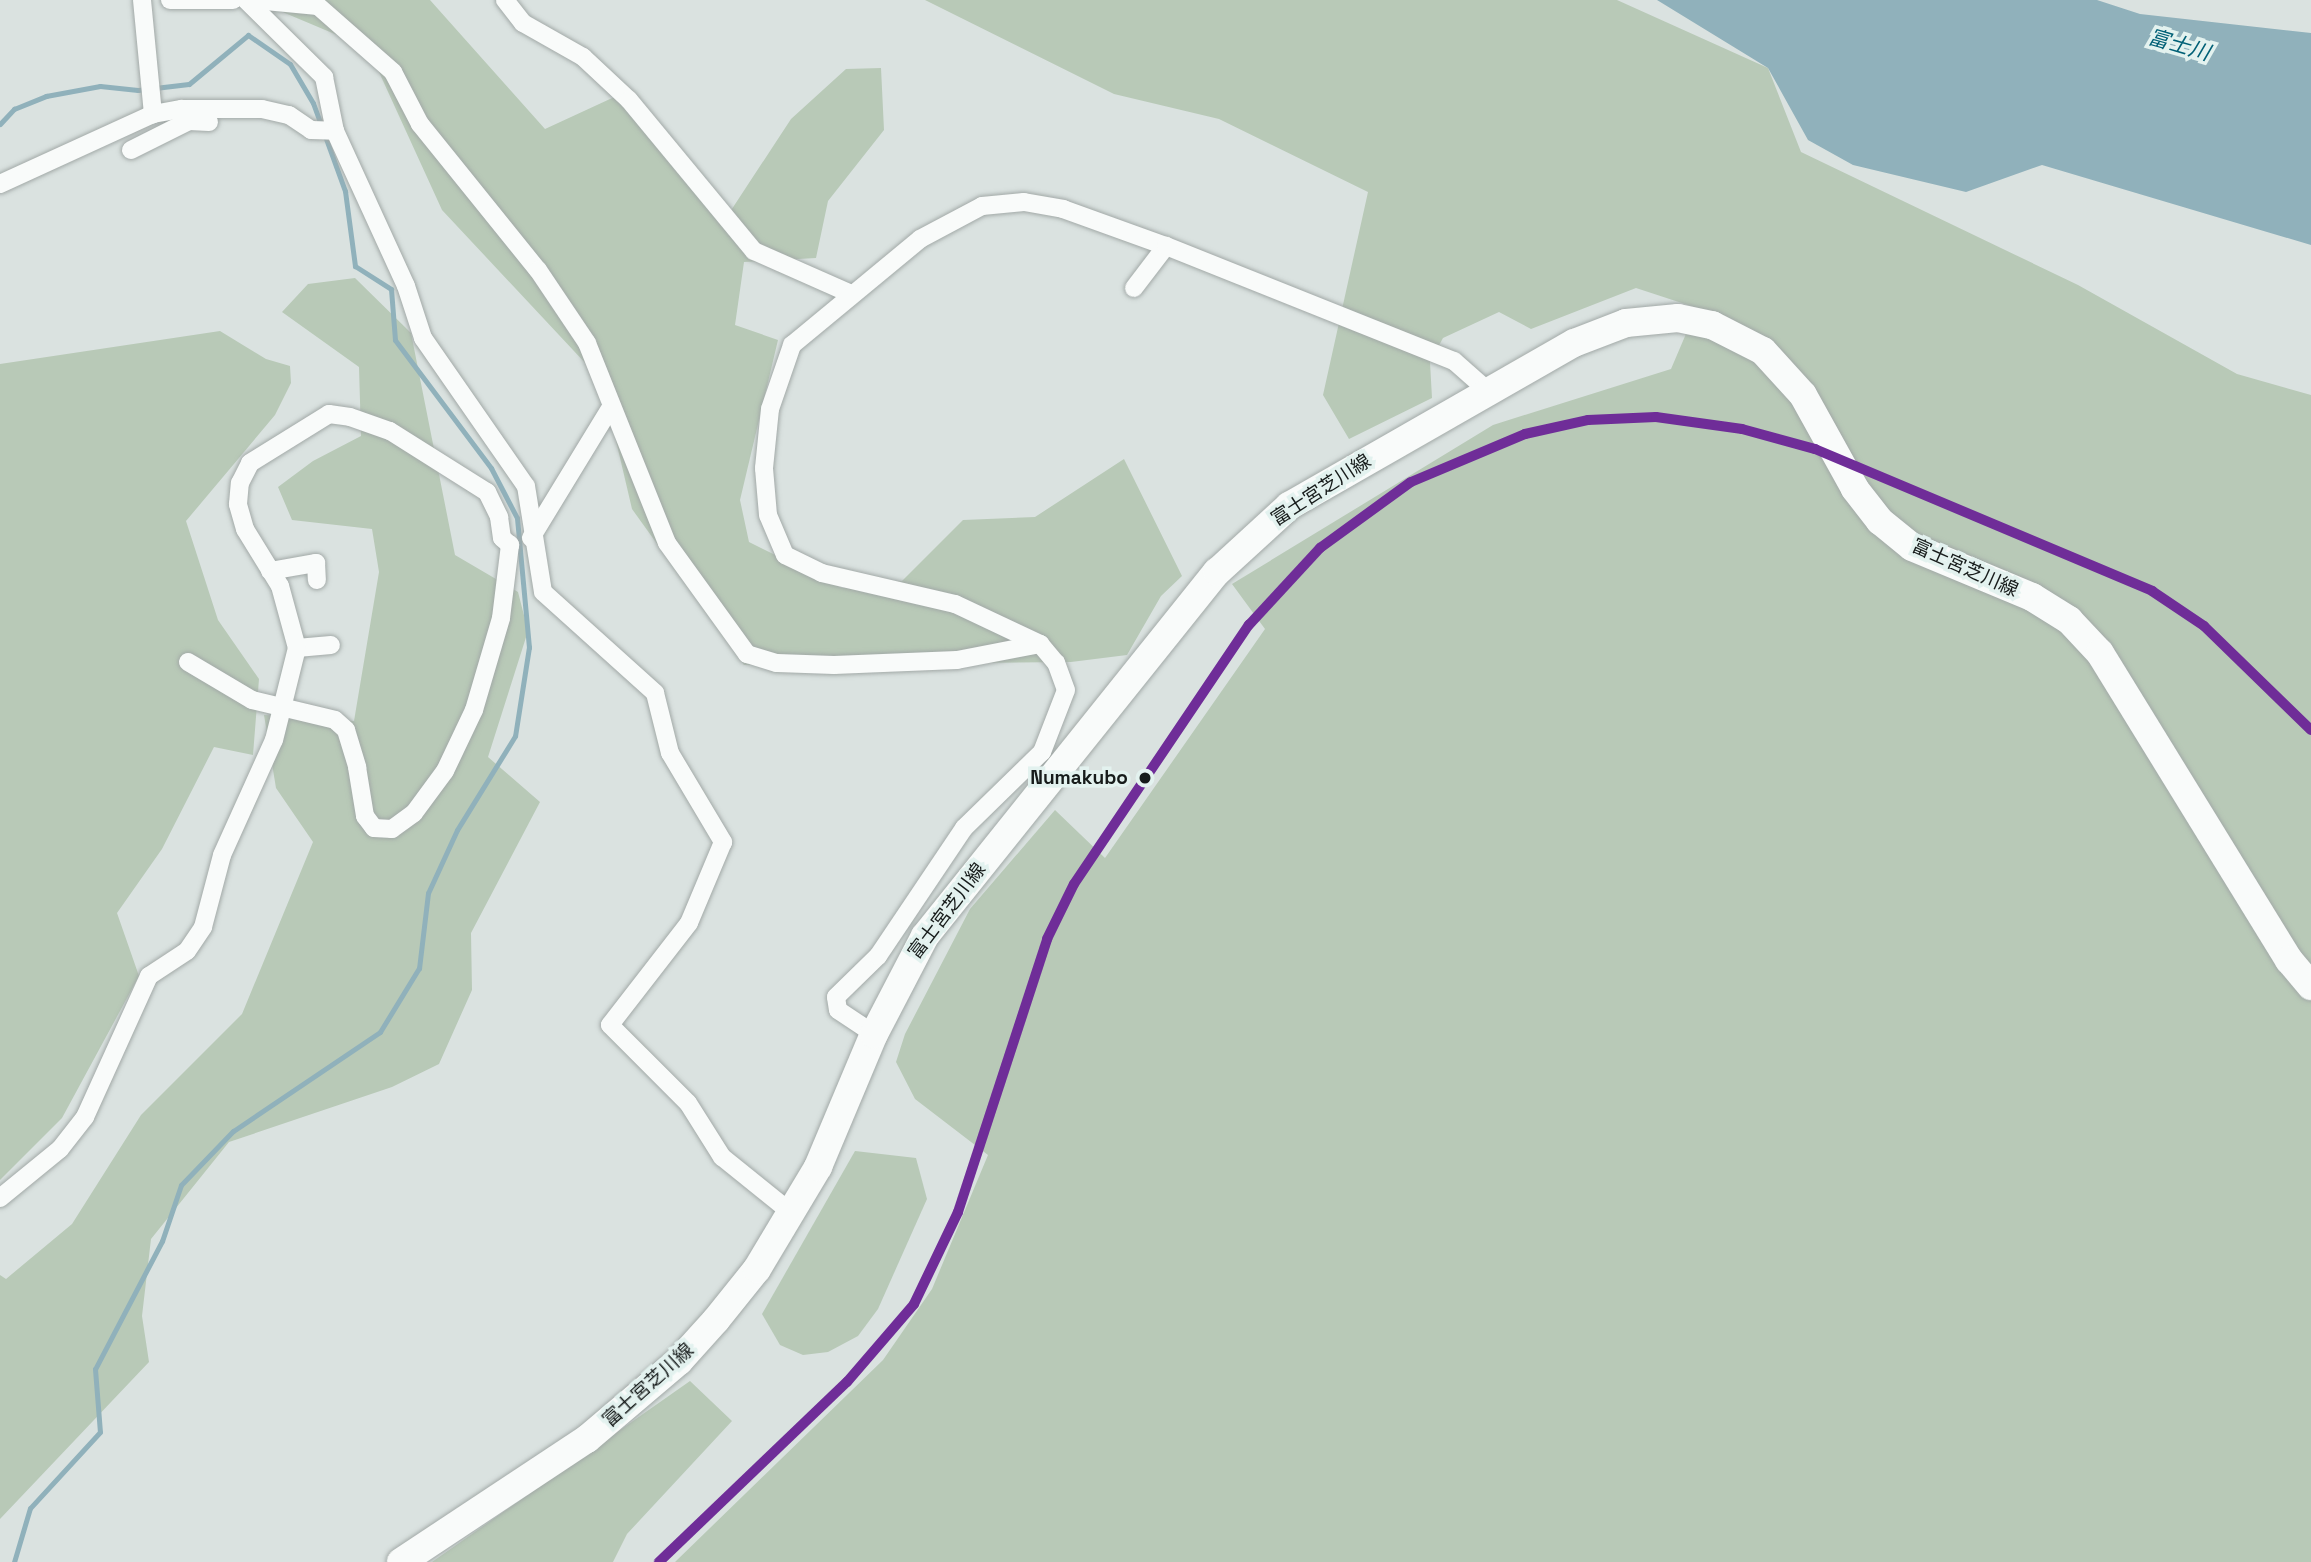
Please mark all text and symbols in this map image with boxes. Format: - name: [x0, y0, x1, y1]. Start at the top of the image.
- water label: 富士川: [2145, 24, 2213, 66]
- street label: 富士宮芝川線: [1267, 449, 1375, 531]
- street label: 富士宮芝川線: [1908, 534, 2022, 602]
- place label: Numakubo: [1030, 767, 1128, 789]
- marker: Numakubo: [1134, 767, 1156, 789]
- street label: 富士宮芝川線: [904, 859, 990, 963]
- street label: 富士宮芝川線: [598, 1338, 698, 1432]

